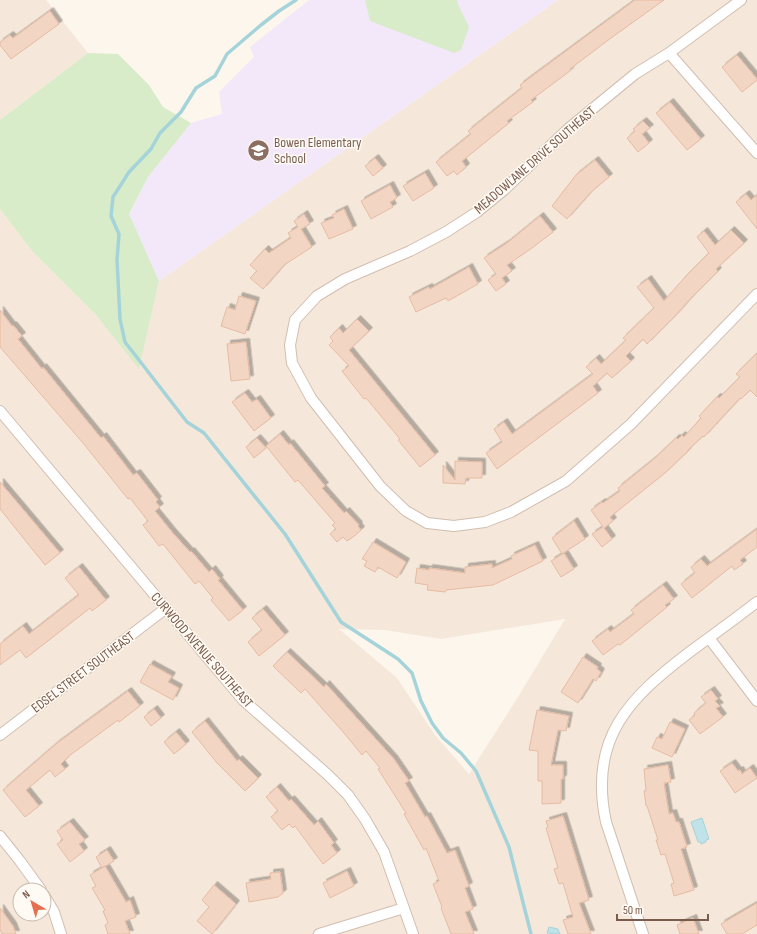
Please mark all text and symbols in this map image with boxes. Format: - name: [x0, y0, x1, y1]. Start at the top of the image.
- street label: MEADOWLANE DRIVE SOUTHEAST: [471, 102, 600, 217]
- place label: Bowen Elementary School: [274, 134, 362, 167]
- school or university icon: Bowen Elementary School: [245, 137, 271, 163]
- street label: CURWOOD AVENUE SOUTHEAST: [147, 589, 257, 712]
- street label: EDSEL STREET SOUTHEAST: [28, 627, 138, 716]
- north arrow: [12, 882, 52, 922]
- text: N: [20, 888, 33, 901]
- scale bar: [617, 896, 708, 922]
- text: 50 m: [623, 903, 643, 918]

